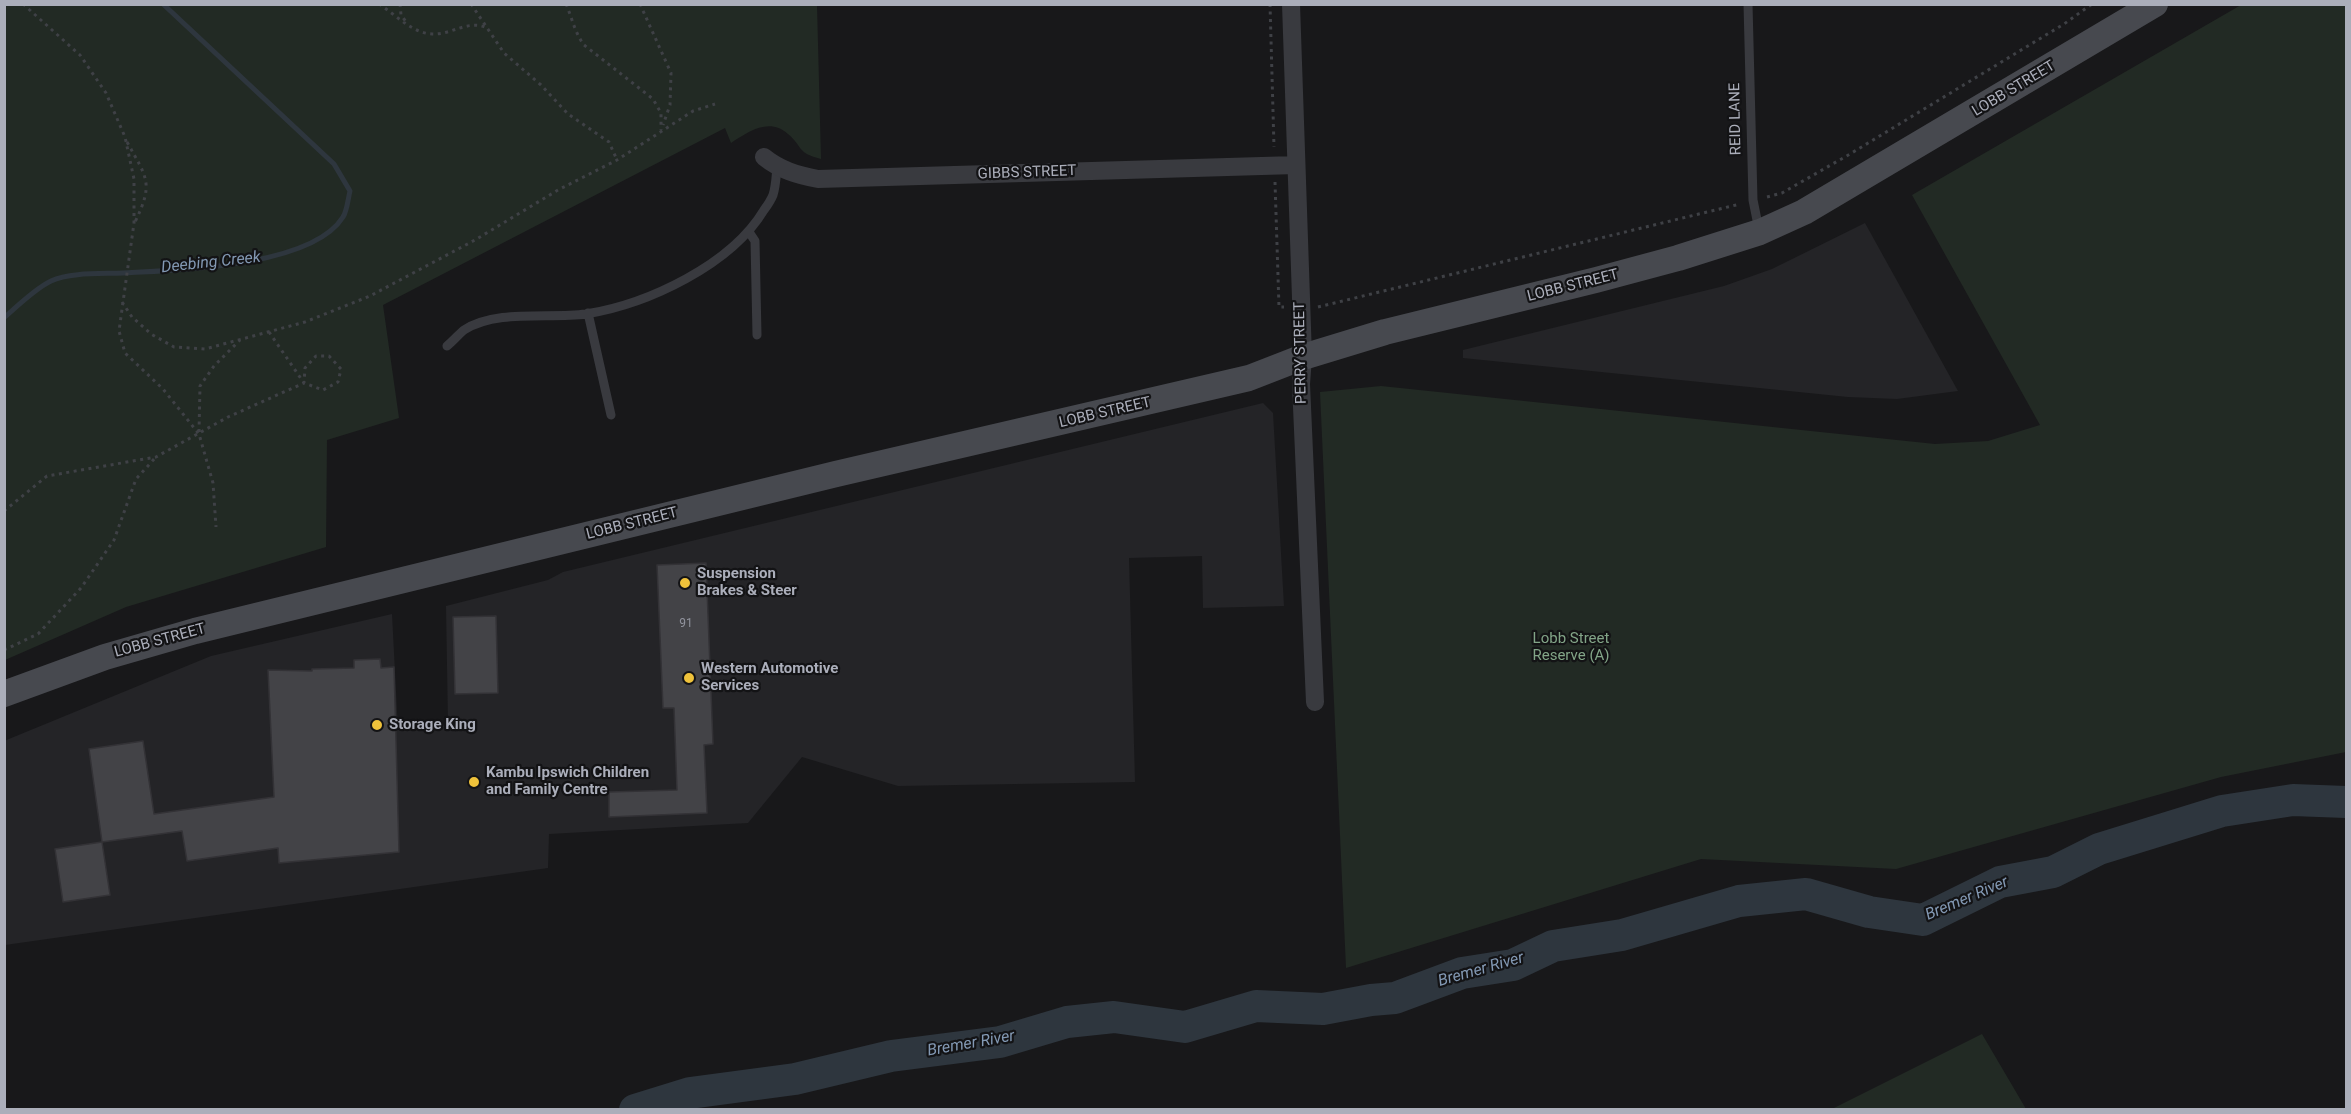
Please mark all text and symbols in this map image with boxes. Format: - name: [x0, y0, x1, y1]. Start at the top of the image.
- street label: LOBB STREET: [1969, 57, 2059, 121]
- street label: REID LANE: [1726, 83, 1746, 155]
- street label: GIBBS STREET: [977, 162, 1077, 184]
- water label: Deebing Creek: [160, 248, 262, 278]
- street label: LOBB STREET: [1525, 266, 1621, 306]
- street label: PERRY STREET: [1291, 302, 1311, 404]
- street label: LOBB STREET: [1057, 394, 1153, 432]
- street label: LOBB STREET: [584, 504, 680, 544]
- place label: Suspension Brakes & Steer: [697, 565, 797, 600]
- marker: Suspension Brakes & Steer: [678, 576, 692, 590]
- house number: 91: [679, 617, 693, 631]
- street label: LOBB STREET: [112, 620, 208, 662]
- park label: Lobb Street Reserve (A): [1532, 630, 1610, 665]
- place label: Western Automotive Services: [701, 660, 838, 695]
- marker: Western Automotive Services: [682, 671, 696, 685]
- place label: Storage King: [389, 716, 476, 734]
- marker: Storage King: [370, 718, 384, 732]
- place label: Kambu Ipswich Children and Family Centre: [486, 764, 649, 799]
- marker: Kambu Ipswich Children and Family Centre: [467, 775, 481, 789]
- water label: Bremer River: [1923, 873, 2011, 925]
- water label: Bremer River: [1436, 949, 1526, 991]
- water label: Bremer River: [926, 1027, 1016, 1061]

